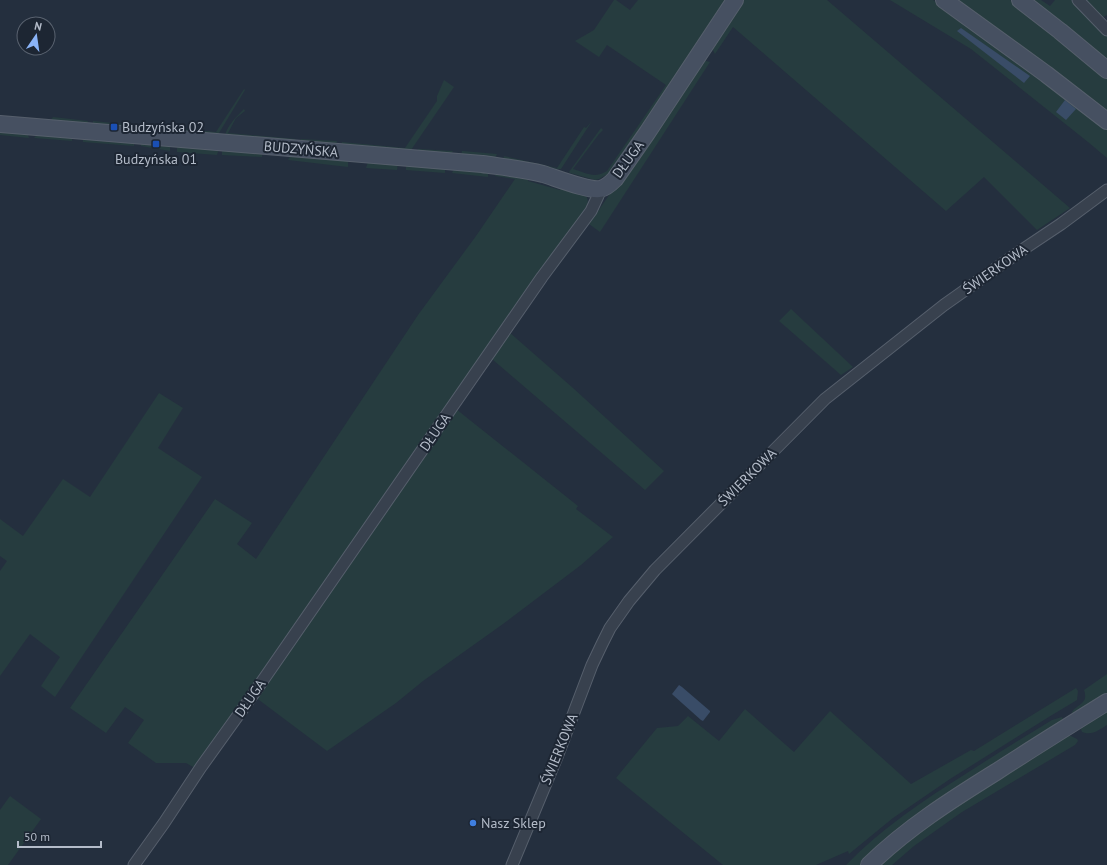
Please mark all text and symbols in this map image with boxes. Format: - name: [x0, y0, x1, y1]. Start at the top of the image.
- north arrow: [16, 16, 56, 56]
- text: N: [33, 19, 43, 34]
- place label: Budzyńska 02: [122, 118, 204, 136]
- marker: Budzyńska 02: [109, 122, 119, 132]
- street label: DŁUGA: [608, 136, 648, 181]
- street label: BUDZYŃSKA: [263, 137, 340, 161]
- marker: Budzyńska 01: [151, 139, 161, 149]
- place label: Budzyńska 01: [115, 150, 197, 168]
- street label: ŚWIERKOWA: [959, 240, 1032, 298]
- street label: DŁUGA: [416, 409, 455, 454]
- street label: ŚWIERKOWA: [714, 443, 781, 510]
- street label: DŁUGA: [231, 675, 270, 720]
- street label: ŚWIERKOWA: [537, 710, 582, 787]
- place label: Nasz Sklep: [481, 814, 546, 832]
- marker: Nasz Sklep: [468, 818, 478, 828]
- scale bar: [18, 823, 101, 849]
- text: 50 m: [24, 829, 50, 844]

